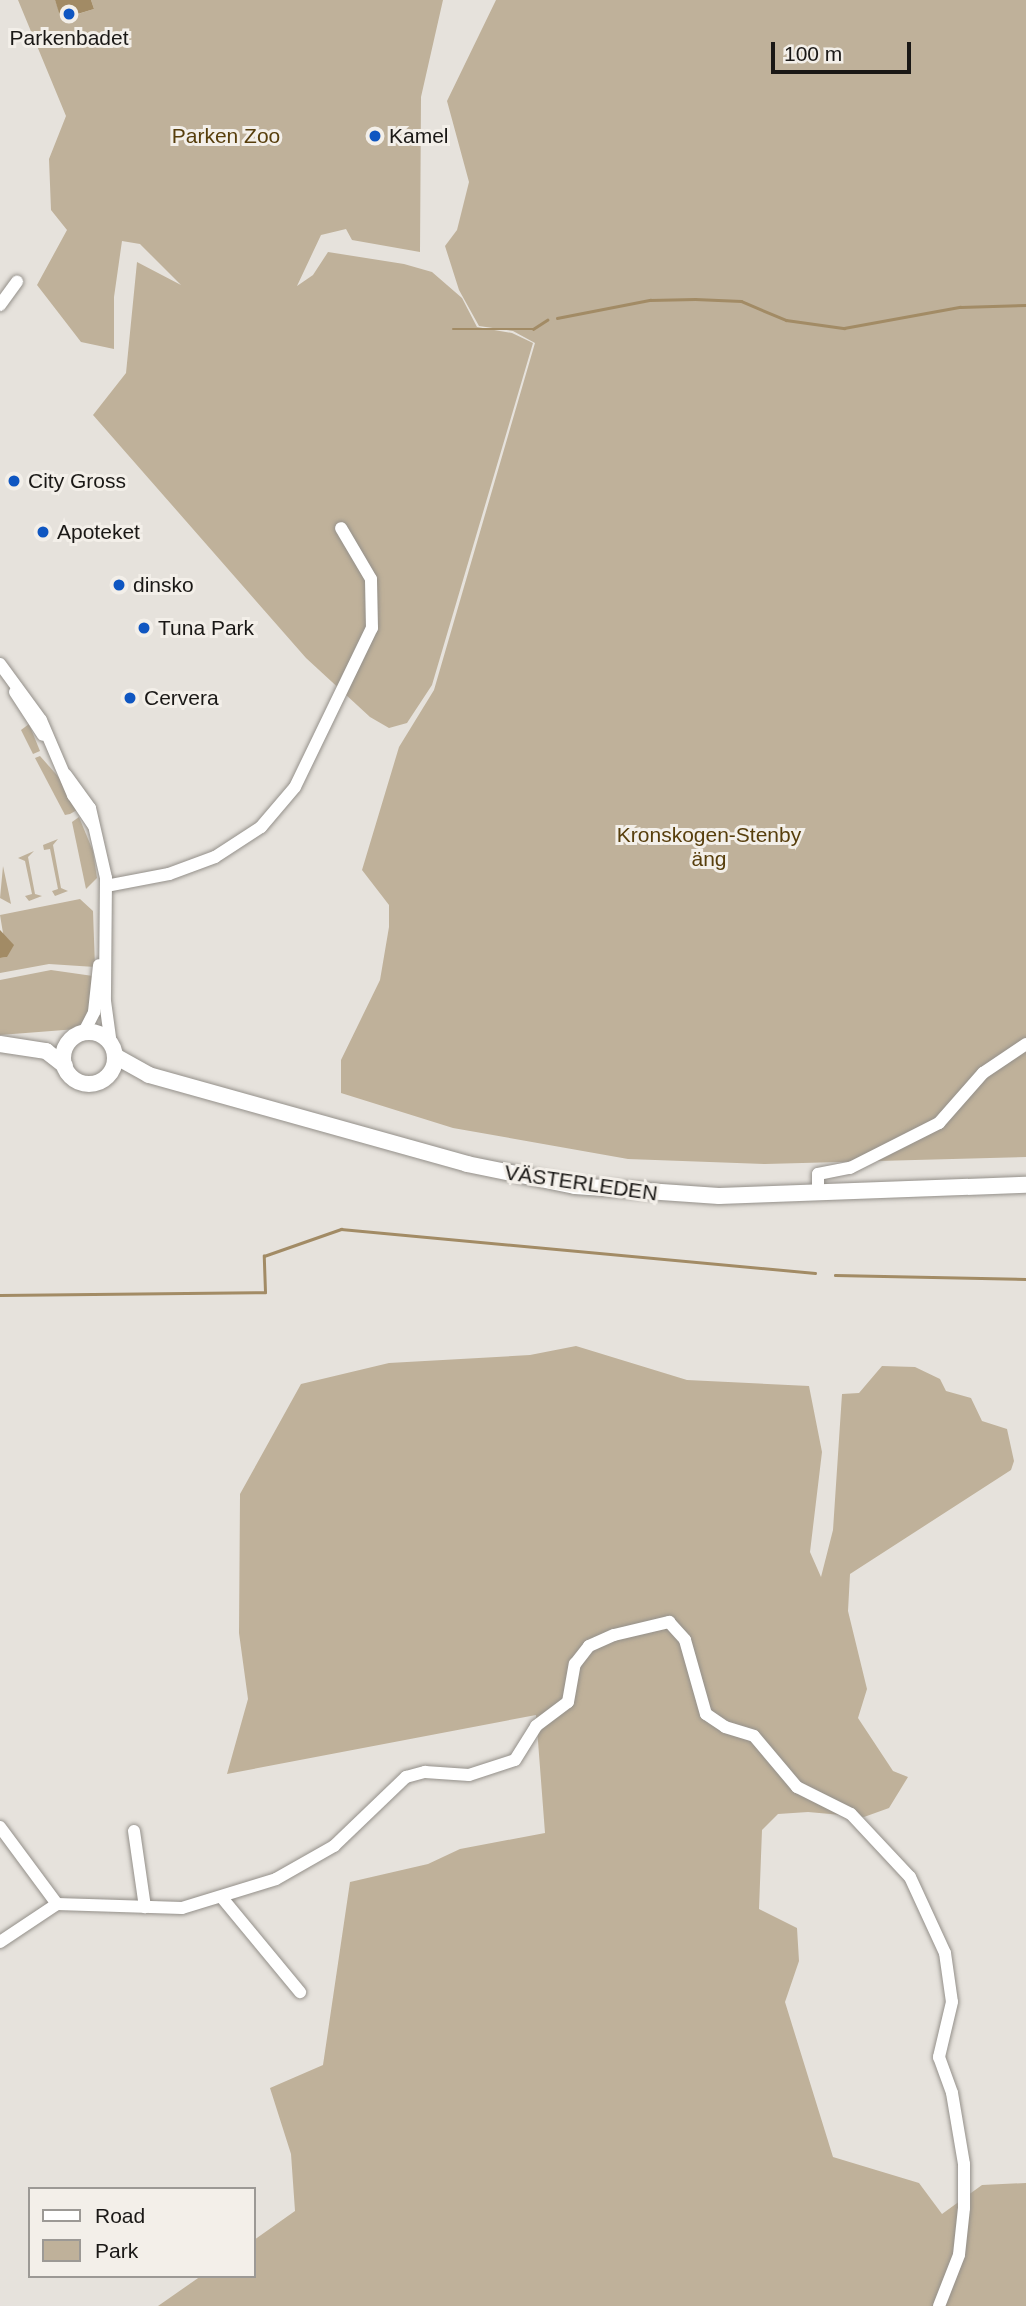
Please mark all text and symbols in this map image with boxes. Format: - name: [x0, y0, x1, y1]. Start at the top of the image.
- marker: Parkenbadet: [61, 6, 77, 22]
- place label: Parkenbadet: [9, 25, 129, 51]
- scale bar: [774, 28, 914, 72]
- text: 100 m: [784, 42, 842, 65]
- park label: Parken Zoo: [172, 123, 280, 149]
- place label: Kamel: [389, 123, 449, 149]
- marker: Kamel: [367, 128, 383, 144]
- place label: City Gross: [28, 468, 126, 494]
- marker: City Gross: [6, 473, 22, 489]
- place label: Apoteket: [57, 519, 140, 545]
- marker: Apoteket: [35, 524, 51, 540]
- place label: dinsko: [133, 572, 194, 598]
- marker: dinsko: [111, 577, 127, 593]
- place label: Tuna Park: [158, 615, 254, 641]
- marker: Tuna Park: [136, 620, 152, 636]
- place label: Cervera: [144, 685, 219, 711]
- marker: Cervera: [122, 690, 138, 706]
- park label: Kronskogen-Stenby äng: [617, 822, 801, 872]
- street label: VÄSTERLEDEN: [503, 1160, 659, 1206]
- legend: [28, 2187, 256, 2278]
- text: Road: [95, 2204, 145, 2227]
- text: Park: [95, 2239, 138, 2262]

